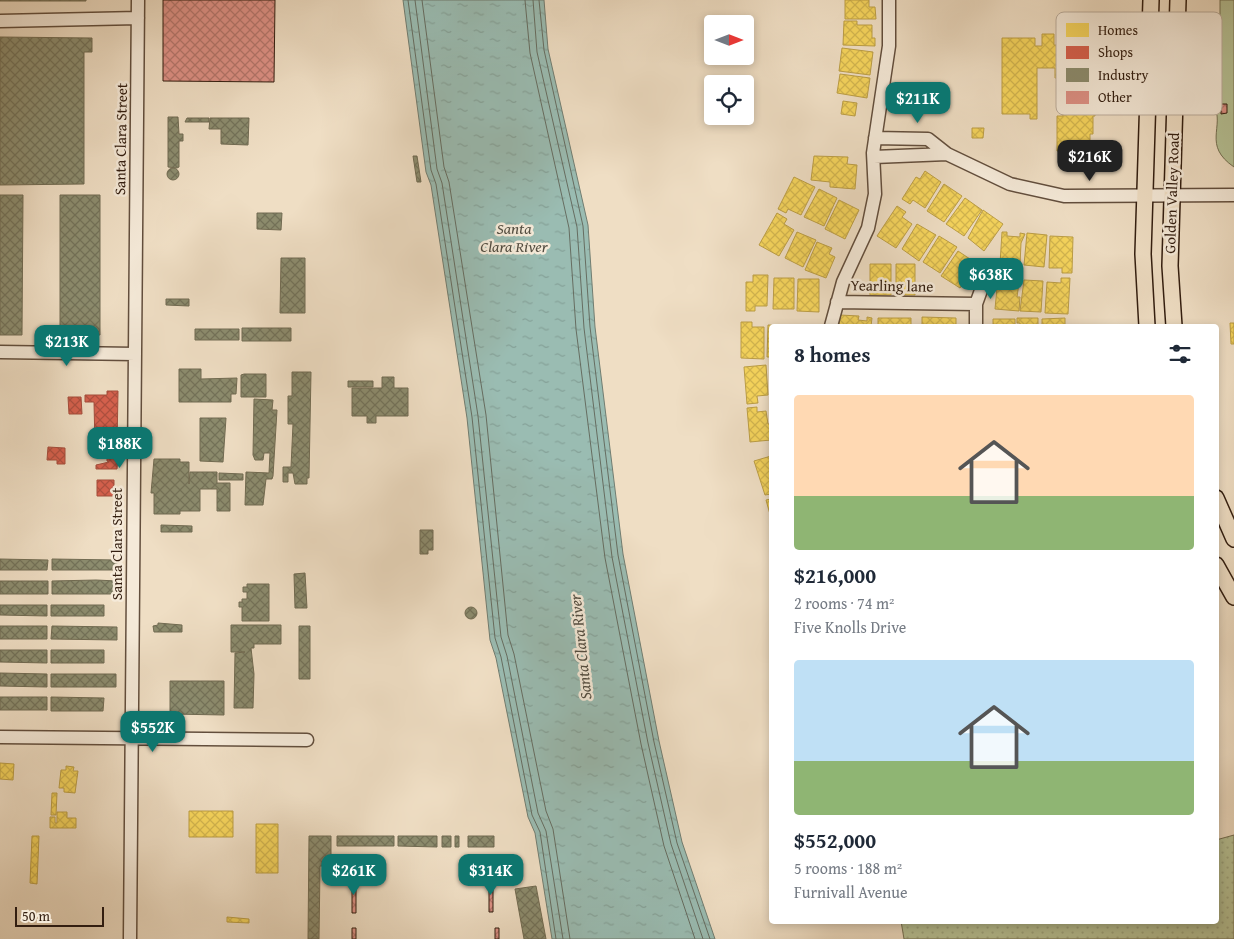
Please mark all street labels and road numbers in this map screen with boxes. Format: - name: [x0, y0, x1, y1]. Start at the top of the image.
- street label: Santa Clara Street: [109, 82, 132, 195]
- street label: Golden Valley Road: [1159, 132, 1184, 254]
- street label: Yearling lane: [850, 274, 934, 297]
- street label: Santa Clara Street: [106, 487, 127, 600]

